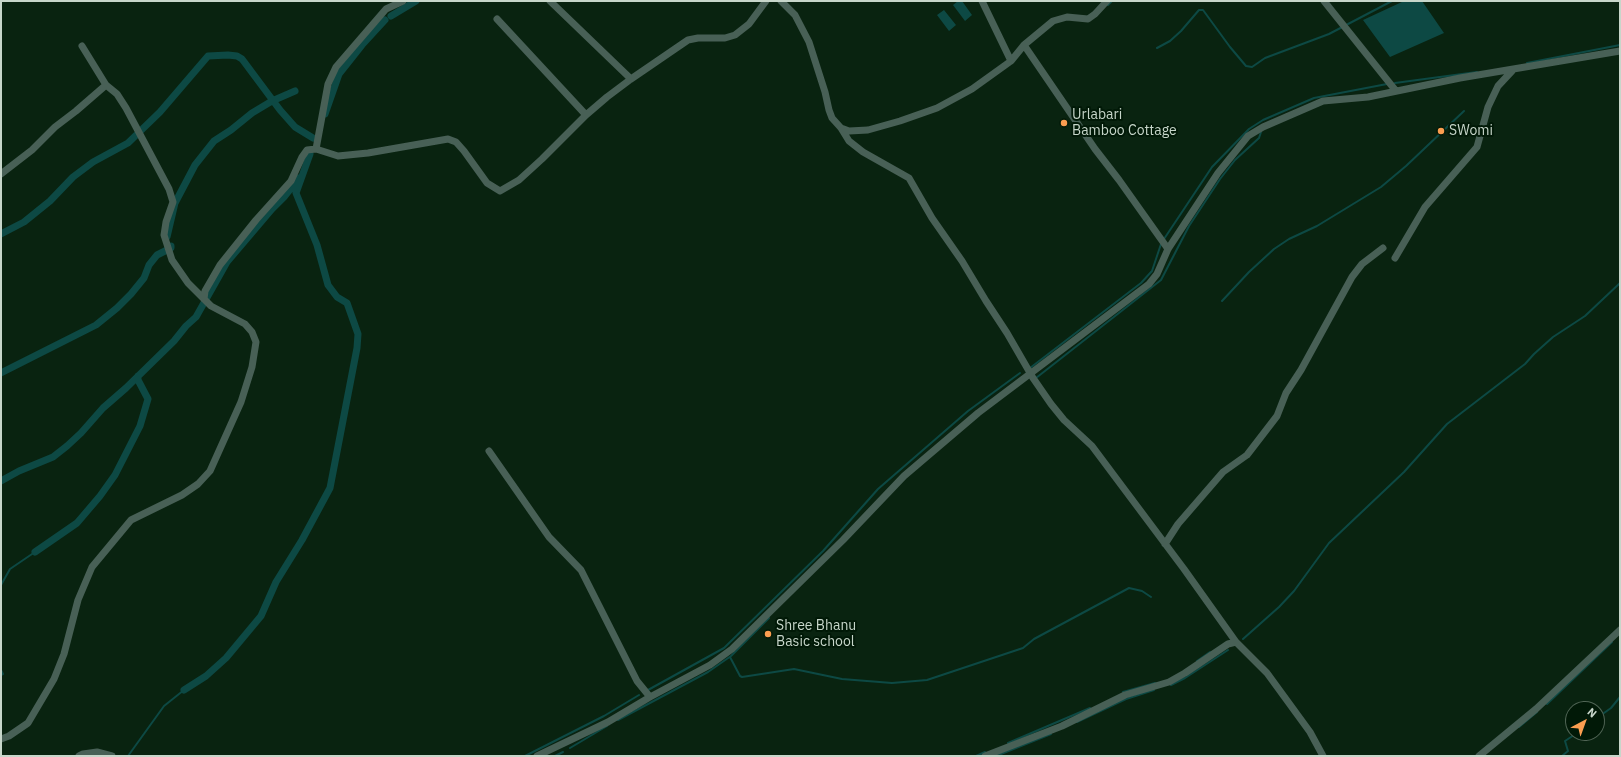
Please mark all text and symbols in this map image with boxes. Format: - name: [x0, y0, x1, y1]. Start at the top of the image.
- place label: Urlabari Bamboo Cottage: [1072, 107, 1177, 140]
- marker: Urlabari Bamboo Cottage: [1059, 118, 1069, 128]
- place label: SWomi: [1449, 123, 1493, 139]
- marker: SWomi: [1436, 126, 1446, 136]
- place label: Shree Bhanu Basic school: [776, 618, 856, 650]
- marker: Shree Bhanu Basic school: [763, 629, 773, 639]
- north arrow: [1565, 701, 1605, 741]
- text: N: [1585, 705, 1600, 721]

